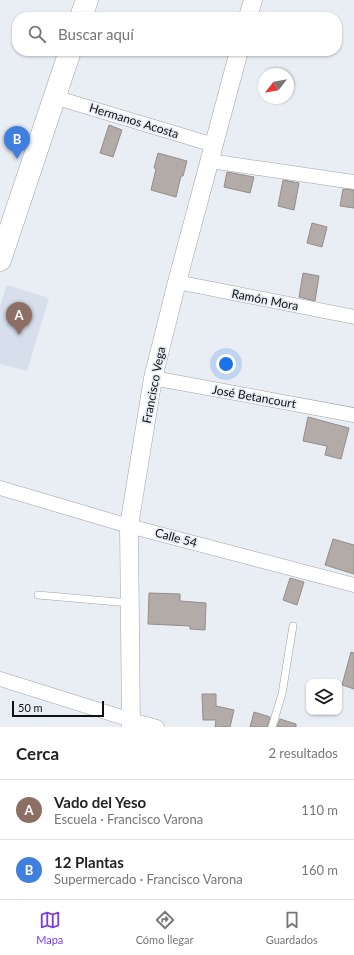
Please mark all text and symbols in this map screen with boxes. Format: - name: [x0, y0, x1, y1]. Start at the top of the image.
- search box: [12, 12, 342, 56]
- icon: search: [26, 23, 48, 45]
- text: Buscar aquí: [58, 25, 134, 43]
- north arrow: [258, 68, 294, 104]
- street label: Hermanos Acosta: [88, 100, 181, 141]
- pin: B: [4, 126, 30, 159]
- street label: Ramón Mora: [230, 286, 300, 313]
- pin: A: [6, 302, 32, 335]
- street label: Francisco Vega: [139, 345, 168, 425]
- your location: [216, 354, 236, 374]
- street label: José Betancourt: [211, 382, 298, 411]
- street label: Calle 54: [153, 525, 199, 550]
- map controls: [306, 679, 342, 715]
- button: layers: [306, 679, 342, 715]
- scale bar: [12, 699, 104, 718]
- text: 50 m: [18, 701, 43, 714]
- text: Cerca: [16, 743, 59, 764]
- text: 2 resultados: [268, 745, 338, 761]
- text: Vado del Yeso: [54, 793, 146, 811]
- text: A: [24, 802, 34, 818]
- text: 110 m: [301, 802, 338, 818]
- text: Escuela · Francisco Varona: [54, 811, 203, 827]
- text: 12 Plantas: [54, 853, 124, 871]
- text: B: [25, 862, 33, 878]
- text: 160 m: [301, 862, 338, 878]
- text: Supermercado · Francisco Varona: [54, 871, 243, 887]
- tab: Mapa: [36, 909, 63, 946]
- tab: Cómo llegar: [136, 909, 193, 946]
- tab: Guardados: [266, 909, 318, 946]

